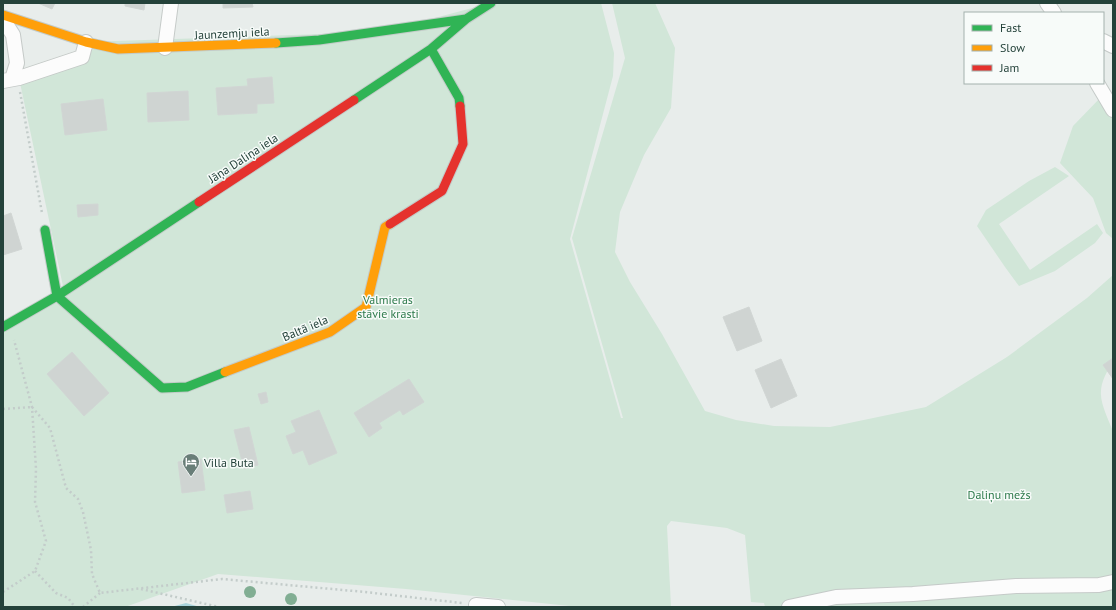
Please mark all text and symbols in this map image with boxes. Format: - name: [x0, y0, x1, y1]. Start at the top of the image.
- legend: [964, 12, 1104, 84]
- text: Fast: [1000, 20, 1021, 35]
- street label: Jaunzemju iela: [193, 24, 270, 43]
- text: Slow: [1000, 40, 1025, 55]
- text: Jam: [999, 60, 1019, 75]
- street label: Jāņa Daliņa iela: [204, 130, 281, 188]
- park label: Valmieras stāvie krasti: [357, 292, 419, 321]
- street label: Baltā iela: [280, 312, 330, 344]
- hotel icon: Villa Buta: [181, 452, 201, 477]
- place label: Villa Buta: [203, 455, 254, 470]
- park label: Daliņu mežs: [968, 487, 1030, 503]

